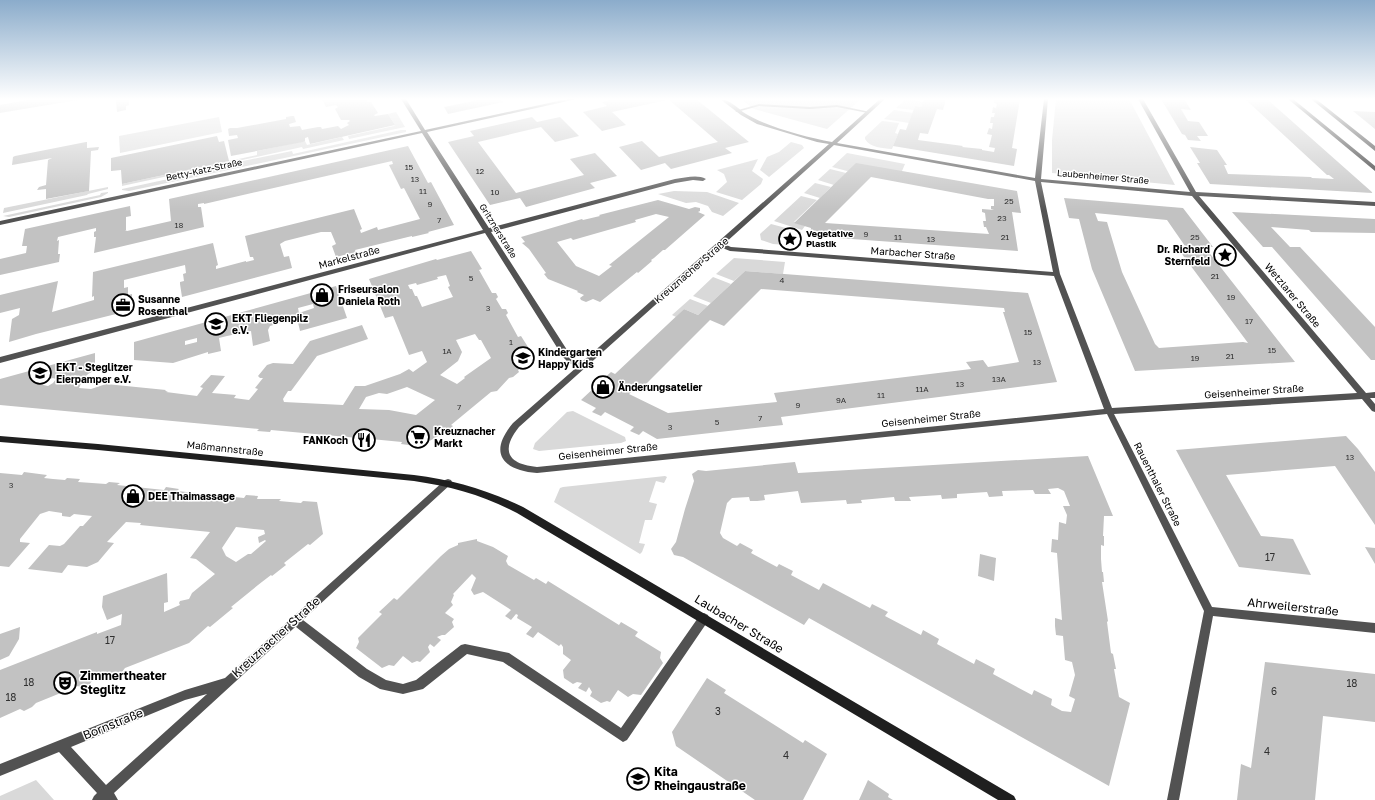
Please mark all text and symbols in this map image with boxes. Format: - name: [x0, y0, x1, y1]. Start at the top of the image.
- street label: Betty-Katz-Straße: [165, 156, 243, 183]
- house number: 15: [405, 162, 414, 172]
- house number: 12: [476, 166, 485, 176]
- street label: Laubenheimer Straße: [1057, 167, 1149, 186]
- house number: 13: [411, 174, 420, 184]
- house number: 11: [419, 186, 427, 196]
- house number: 10: [491, 187, 499, 197]
- house number: 25: [1004, 196, 1014, 206]
- house number: 9: [428, 199, 433, 209]
- street label: Gritznerstraße: [477, 201, 520, 260]
- house number: 23: [997, 213, 1007, 223]
- house number: 7: [437, 215, 441, 225]
- house number: 18: [175, 220, 183, 230]
- place icon: Vegetative Plastik: [777, 226, 803, 252]
- place label: Vegetative Plastik: [806, 228, 854, 249]
- house number: 9: [864, 229, 869, 239]
- house number: 11: [894, 232, 902, 242]
- house number: 21: [1001, 232, 1009, 242]
- house number: 25: [1190, 232, 1200, 242]
- street label: Kreuznacher Straße: [651, 234, 731, 306]
- house number: 13: [927, 234, 936, 244]
- place icon: Dr. Richard Sternfeld: [1212, 242, 1238, 268]
- street label: Markelstraße: [317, 243, 381, 271]
- place label: Dr. Richard Sternfeld: [1157, 243, 1210, 267]
- street label: Marbacher Straße: [870, 244, 956, 262]
- street label: Wetzlarer Straße: [1263, 260, 1324, 330]
- house number: 21: [1211, 271, 1219, 281]
- house number: 5: [469, 273, 474, 283]
- house number: 4: [780, 275, 785, 285]
- shop icon: Friseursalon Daniela Roth: [309, 282, 335, 308]
- place label: Friseursalon Daniela Roth: [338, 283, 400, 307]
- office icon: Susanne Rosenthal: [110, 292, 136, 318]
- house number: 19: [1227, 292, 1236, 302]
- place label: Susanne Rosenthal: [138, 293, 188, 317]
- house number: 3: [486, 303, 491, 313]
- school or university icon: EKT Fliegenpilz e.V.: [203, 311, 229, 337]
- place label: EKT Fliegenpilz e.V.: [232, 312, 308, 336]
- house number: 17: [1245, 316, 1253, 326]
- house number: 15: [1024, 327, 1033, 337]
- house number: 1: [509, 337, 513, 347]
- school or university icon: Kindergarten Happy Kids: [510, 345, 536, 371]
- house number: 15: [1268, 345, 1277, 355]
- house number: 1A: [442, 346, 452, 356]
- place label: Kindergarten Happy Kids: [538, 346, 602, 370]
- house number: 21: [1226, 351, 1234, 361]
- house number: 19: [1191, 353, 1200, 363]
- house number: 13: [1033, 357, 1042, 367]
- school or university icon: EKT - Steglitzer Eierpamper e.V.: [27, 360, 53, 386]
- place label: EKT - Steglitzer Eierpamper e.V.: [56, 361, 133, 385]
- shop icon: Änderungsatelier: [590, 374, 616, 400]
- house number: 13A: [992, 374, 1007, 384]
- house number: 13: [956, 379, 965, 389]
- place label: Änderungsatelier: [618, 381, 703, 393]
- street label: Geisenheimer Straße: [1204, 382, 1304, 400]
- house number: 11A: [915, 384, 929, 394]
- house number: 11: [877, 390, 885, 400]
- house number: 9A: [836, 395, 847, 405]
- house number: 9: [796, 400, 801, 410]
- house number: 7: [457, 402, 461, 412]
- street label: Geisenheimer Straße: [881, 407, 981, 429]
- house number: 7: [758, 413, 762, 423]
- house number: 5: [715, 417, 720, 427]
- house number: 3: [668, 422, 673, 432]
- supermarket icon: Kreuznacher Markt: [405, 424, 431, 450]
- place label: Kreuznacher Markt: [434, 425, 495, 449]
- restaurant icon: FANKoch: [351, 427, 377, 453]
- place label: FANKoch: [303, 434, 348, 446]
- street label: Maßmannstraße: [186, 438, 264, 458]
- street label: Geisenheimer Straße: [558, 440, 658, 462]
- street label: Rauenthaler Straße: [1132, 440, 1184, 528]
- house number: 13: [1346, 452, 1355, 462]
- house number: 3: [9, 480, 14, 490]
- shop icon: DEE Thaimassage: [120, 483, 146, 509]
- place label: DEE Thaimassage: [148, 490, 235, 502]
- house number: 17: [1265, 551, 1275, 563]
- street label: Laubacher Straße: [692, 591, 787, 656]
- street label: Kreuznacher Straße: [229, 593, 323, 680]
- street label: Ahrweilerstraße: [1247, 594, 1340, 619]
- house number: 17: [105, 634, 115, 646]
- place label: Zimmertheater Steglitz: [80, 668, 167, 697]
- theatre icon: Zimmertheater Steglitz: [52, 670, 78, 696]
- house number: 18: [24, 676, 34, 688]
- house number: 18: [1347, 677, 1357, 689]
- house number: 6: [1271, 685, 1277, 697]
- house number: 18: [6, 691, 16, 703]
- street label: Bornstraße: [80, 705, 145, 742]
- house number: 3: [715, 705, 721, 717]
- house number: 4: [1264, 745, 1270, 757]
- house number: 4: [783, 749, 789, 761]
- place label: Kita Rheingaustraße: [654, 764, 746, 793]
- school or university icon: Kita Rheingaustraße: [625, 766, 651, 792]

